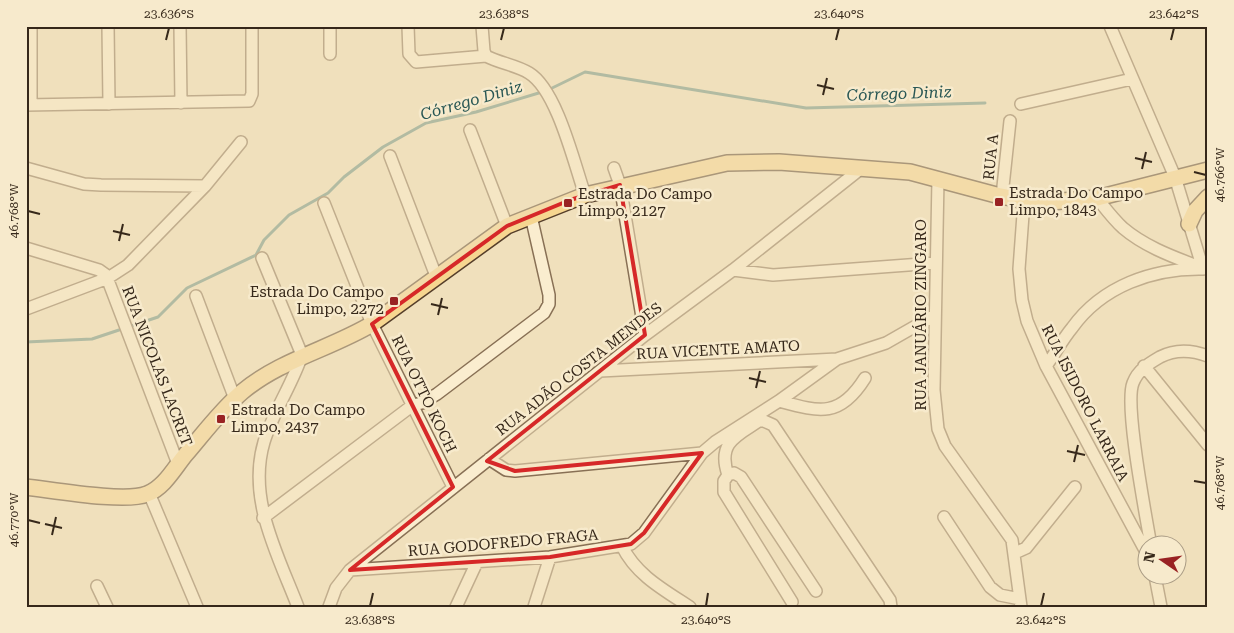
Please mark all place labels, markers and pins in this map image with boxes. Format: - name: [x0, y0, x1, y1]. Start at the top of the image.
- place label: Estrada Do Campo Limpo, 1843: [1009, 184, 1143, 219]
- place label: Estrada Do Campo Limpo, 2127: [578, 185, 712, 220]
- marker: Estrada Do Campo Limpo, 1843: [993, 196, 1005, 208]
- marker: Estrada Do Campo Limpo, 2127: [562, 197, 574, 209]
- place label: Estrada Do Campo Limpo, 2272: [250, 283, 384, 318]
- marker: Estrada Do Campo Limpo, 2272: [388, 295, 400, 307]
- place label: Estrada Do Campo Limpo, 2437: [231, 401, 365, 436]
- marker: Estrada Do Campo Limpo, 2437: [215, 413, 227, 425]

